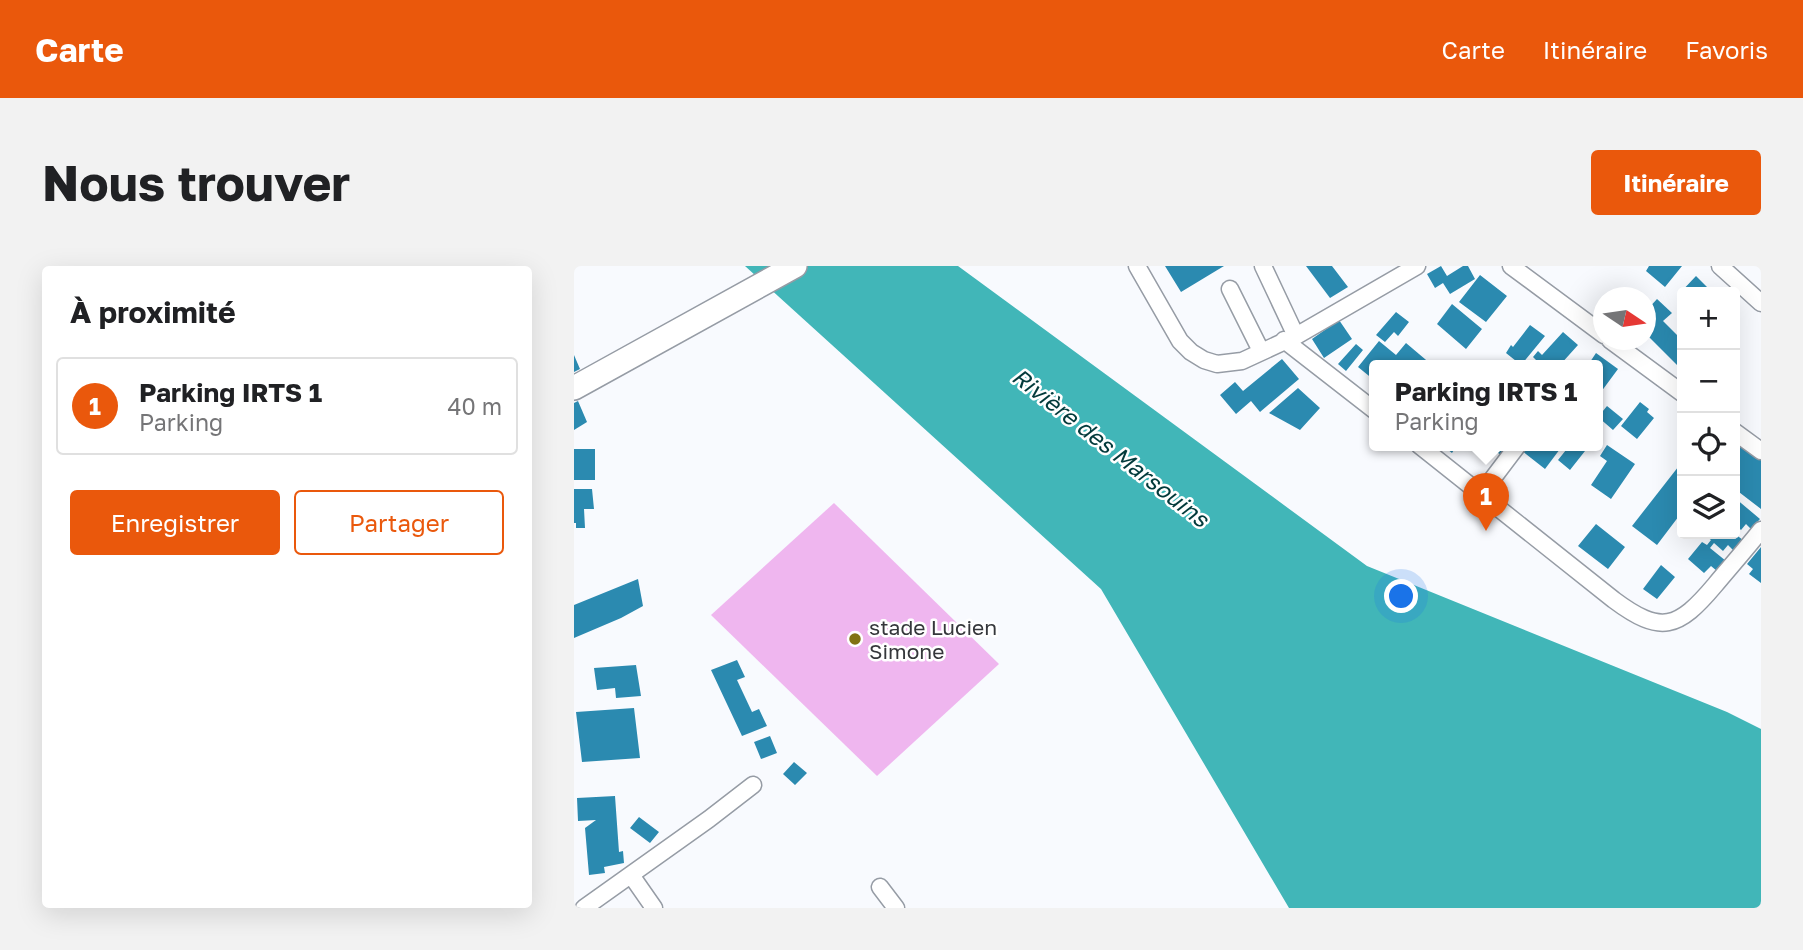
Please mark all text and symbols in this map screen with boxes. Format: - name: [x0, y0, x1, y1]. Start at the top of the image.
- text: Carte: [35, 30, 124, 69]
- text: Carte: [1442, 35, 1505, 64]
- text: Itinéraire: [1543, 35, 1647, 64]
- text: Favoris: [1685, 35, 1768, 64]
- button: Itinéraire: [1591, 150, 1761, 215]
- text: Nous trouver: [42, 153, 350, 212]
- north arrow: [1593, 287, 1656, 350]
- map controls: [1677, 287, 1740, 539]
- button: +: [1677, 287, 1740, 350]
- text: À proximité: [70, 294, 236, 330]
- button: −: [1677, 350, 1740, 413]
- popup: [1369, 360, 1603, 451]
- water label: Rivière des Marsouins: [1007, 362, 1215, 533]
- text: Parking IRTS 1: [1394, 376, 1578, 407]
- text: Parking IRTS 1: [139, 377, 322, 408]
- text: 1: [89, 392, 101, 420]
- text: 40 m: [448, 392, 502, 420]
- text: Parking: [1394, 407, 1479, 435]
- text: Parking: [139, 408, 223, 436]
- button: locate: [1677, 413, 1740, 476]
- pin: 1: [1463, 473, 1509, 531]
- button: layers: [1677, 476, 1740, 539]
- button: Enregistrer: [70, 490, 280, 555]
- button: Partager: [294, 490, 504, 555]
- your location: [1384, 579, 1418, 613]
- place label: stade Lucien Simone: [869, 614, 997, 664]
- marker: stade Lucien Simone: [847, 631, 863, 647]

